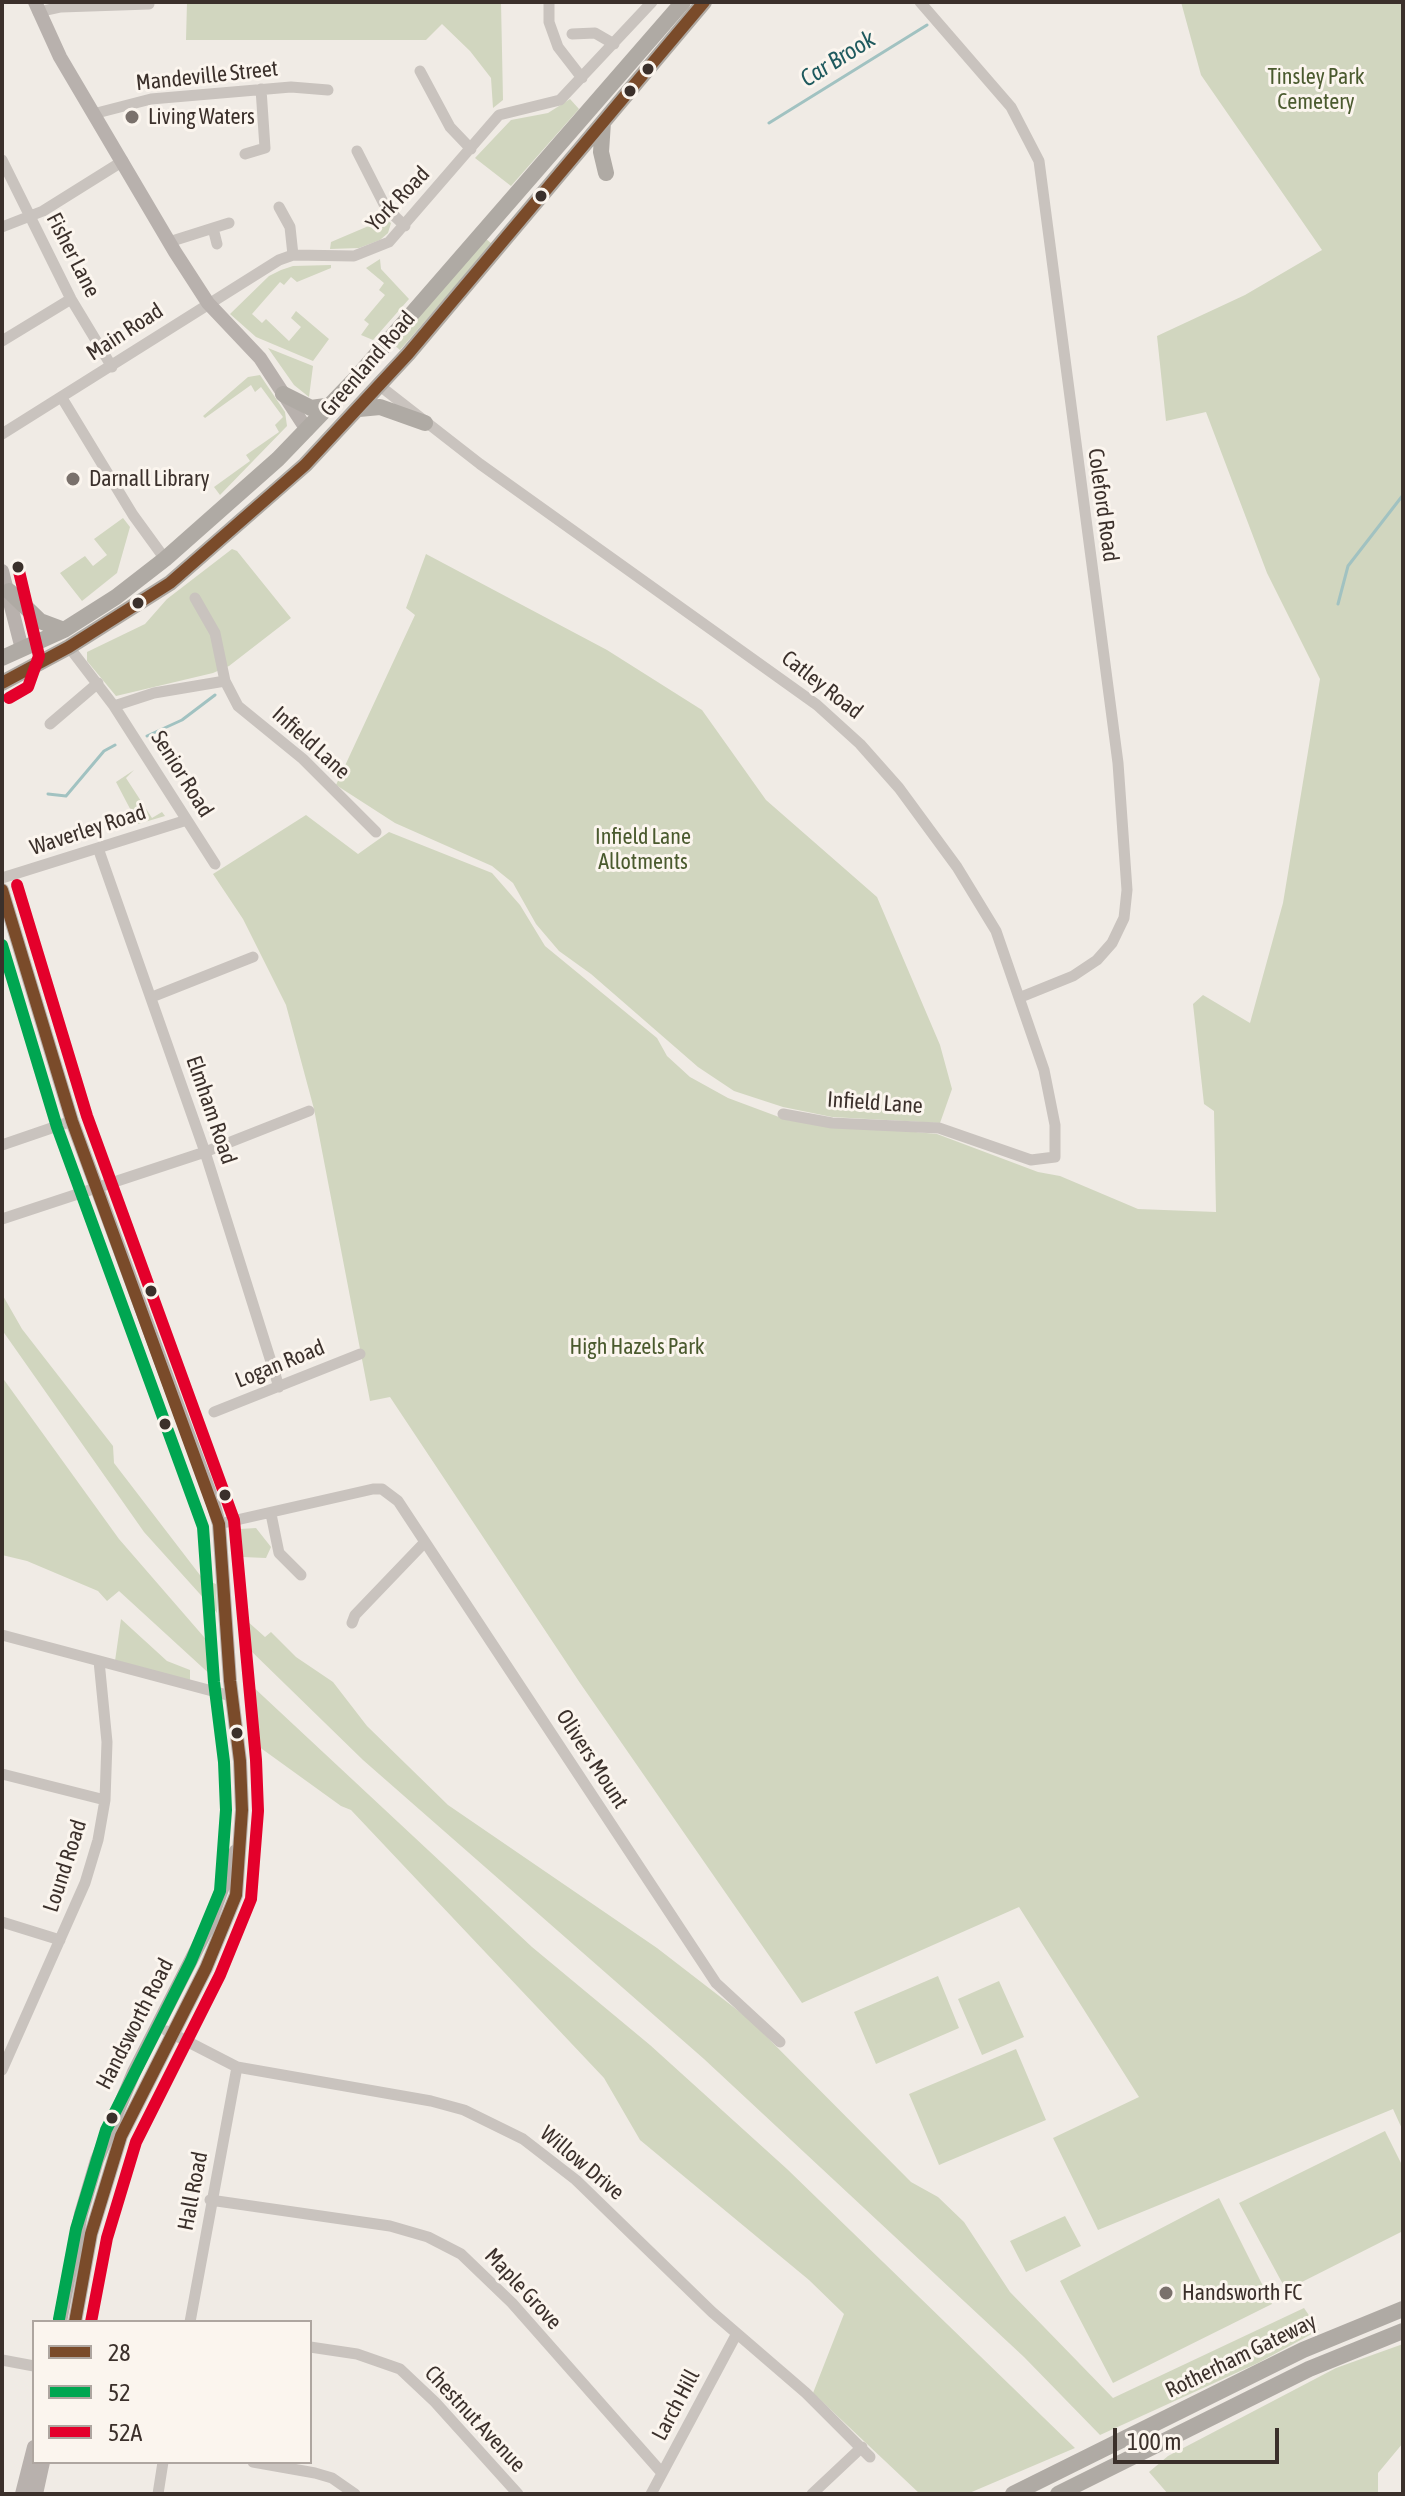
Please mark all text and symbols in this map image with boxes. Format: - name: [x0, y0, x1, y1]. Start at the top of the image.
- water label: Car Brook: [795, 25, 881, 93]
- street label: Mandeville Street: [135, 55, 279, 97]
- unlabelled marker: [640, 61, 656, 77]
- park label: Tinsley Park Cemetery: [1268, 64, 1364, 116]
- unlabelled marker: [622, 83, 638, 99]
- place label: Living Waters: [148, 104, 255, 130]
- marker: Living Waters: [123, 108, 141, 126]
- street label: York Road: [361, 161, 435, 237]
- unlabelled marker: [533, 188, 549, 204]
- street label: Fisher Lane: [41, 208, 105, 302]
- street label: Main Road: [82, 298, 168, 366]
- street label: Greenland Road: [315, 306, 421, 422]
- street label: Coleford Road: [1082, 447, 1124, 563]
- place label: Darnall Library: [89, 466, 209, 492]
- marker: Darnall Library: [64, 470, 82, 488]
- unlabelled marker: [10, 559, 26, 575]
- unlabelled marker: [130, 595, 146, 611]
- street label: Catley Road: [776, 645, 868, 725]
- street label: Infield Lane: [267, 701, 355, 785]
- street label: Senior Road: [145, 726, 219, 822]
- street label: Waverley Road: [27, 799, 149, 861]
- park label: Infield Lane Allotments: [595, 824, 691, 876]
- street label: Elmham Road: [180, 1052, 242, 1168]
- street label: Infield Lane: [826, 1086, 924, 1120]
- unlabelled marker: [143, 1283, 159, 1299]
- street label: Logan Road: [232, 1334, 328, 1394]
- park label: High Hazels Park: [569, 1334, 705, 1360]
- unlabelled marker: [157, 1416, 173, 1432]
- unlabelled marker: [217, 1487, 233, 1503]
- street label: Olivers Mount: [550, 1705, 634, 1813]
- unlabelled marker: [229, 1725, 245, 1741]
- street label: Lound Road: [38, 1816, 92, 1916]
- street label: Handsworth Road: [91, 1954, 179, 2094]
- unlabelled marker: [104, 2110, 120, 2126]
- street label: Willow Drive: [535, 2120, 629, 2206]
- street label: Hall Road: [172, 2149, 214, 2233]
- street label: Maple Grove: [479, 2243, 567, 2335]
- place label: Handsworth FC: [1182, 2280, 1302, 2306]
- marker: Handsworth FC: [1157, 2284, 1175, 2302]
- street label: Rotherham Gateway: [1161, 2308, 1321, 2404]
- legend: [32, 2320, 312, 2464]
- text: 28: [108, 2339, 131, 2366]
- street label: Chestnut Avenue: [419, 2360, 531, 2478]
- street label: Larch Hill: [646, 2365, 706, 2445]
- text: 52: [108, 2379, 131, 2406]
- scale bar: [1117, 2412, 1283, 2462]
- text: 52A: [108, 2419, 142, 2446]
- text: 100 m: [1127, 2428, 1181, 2455]

